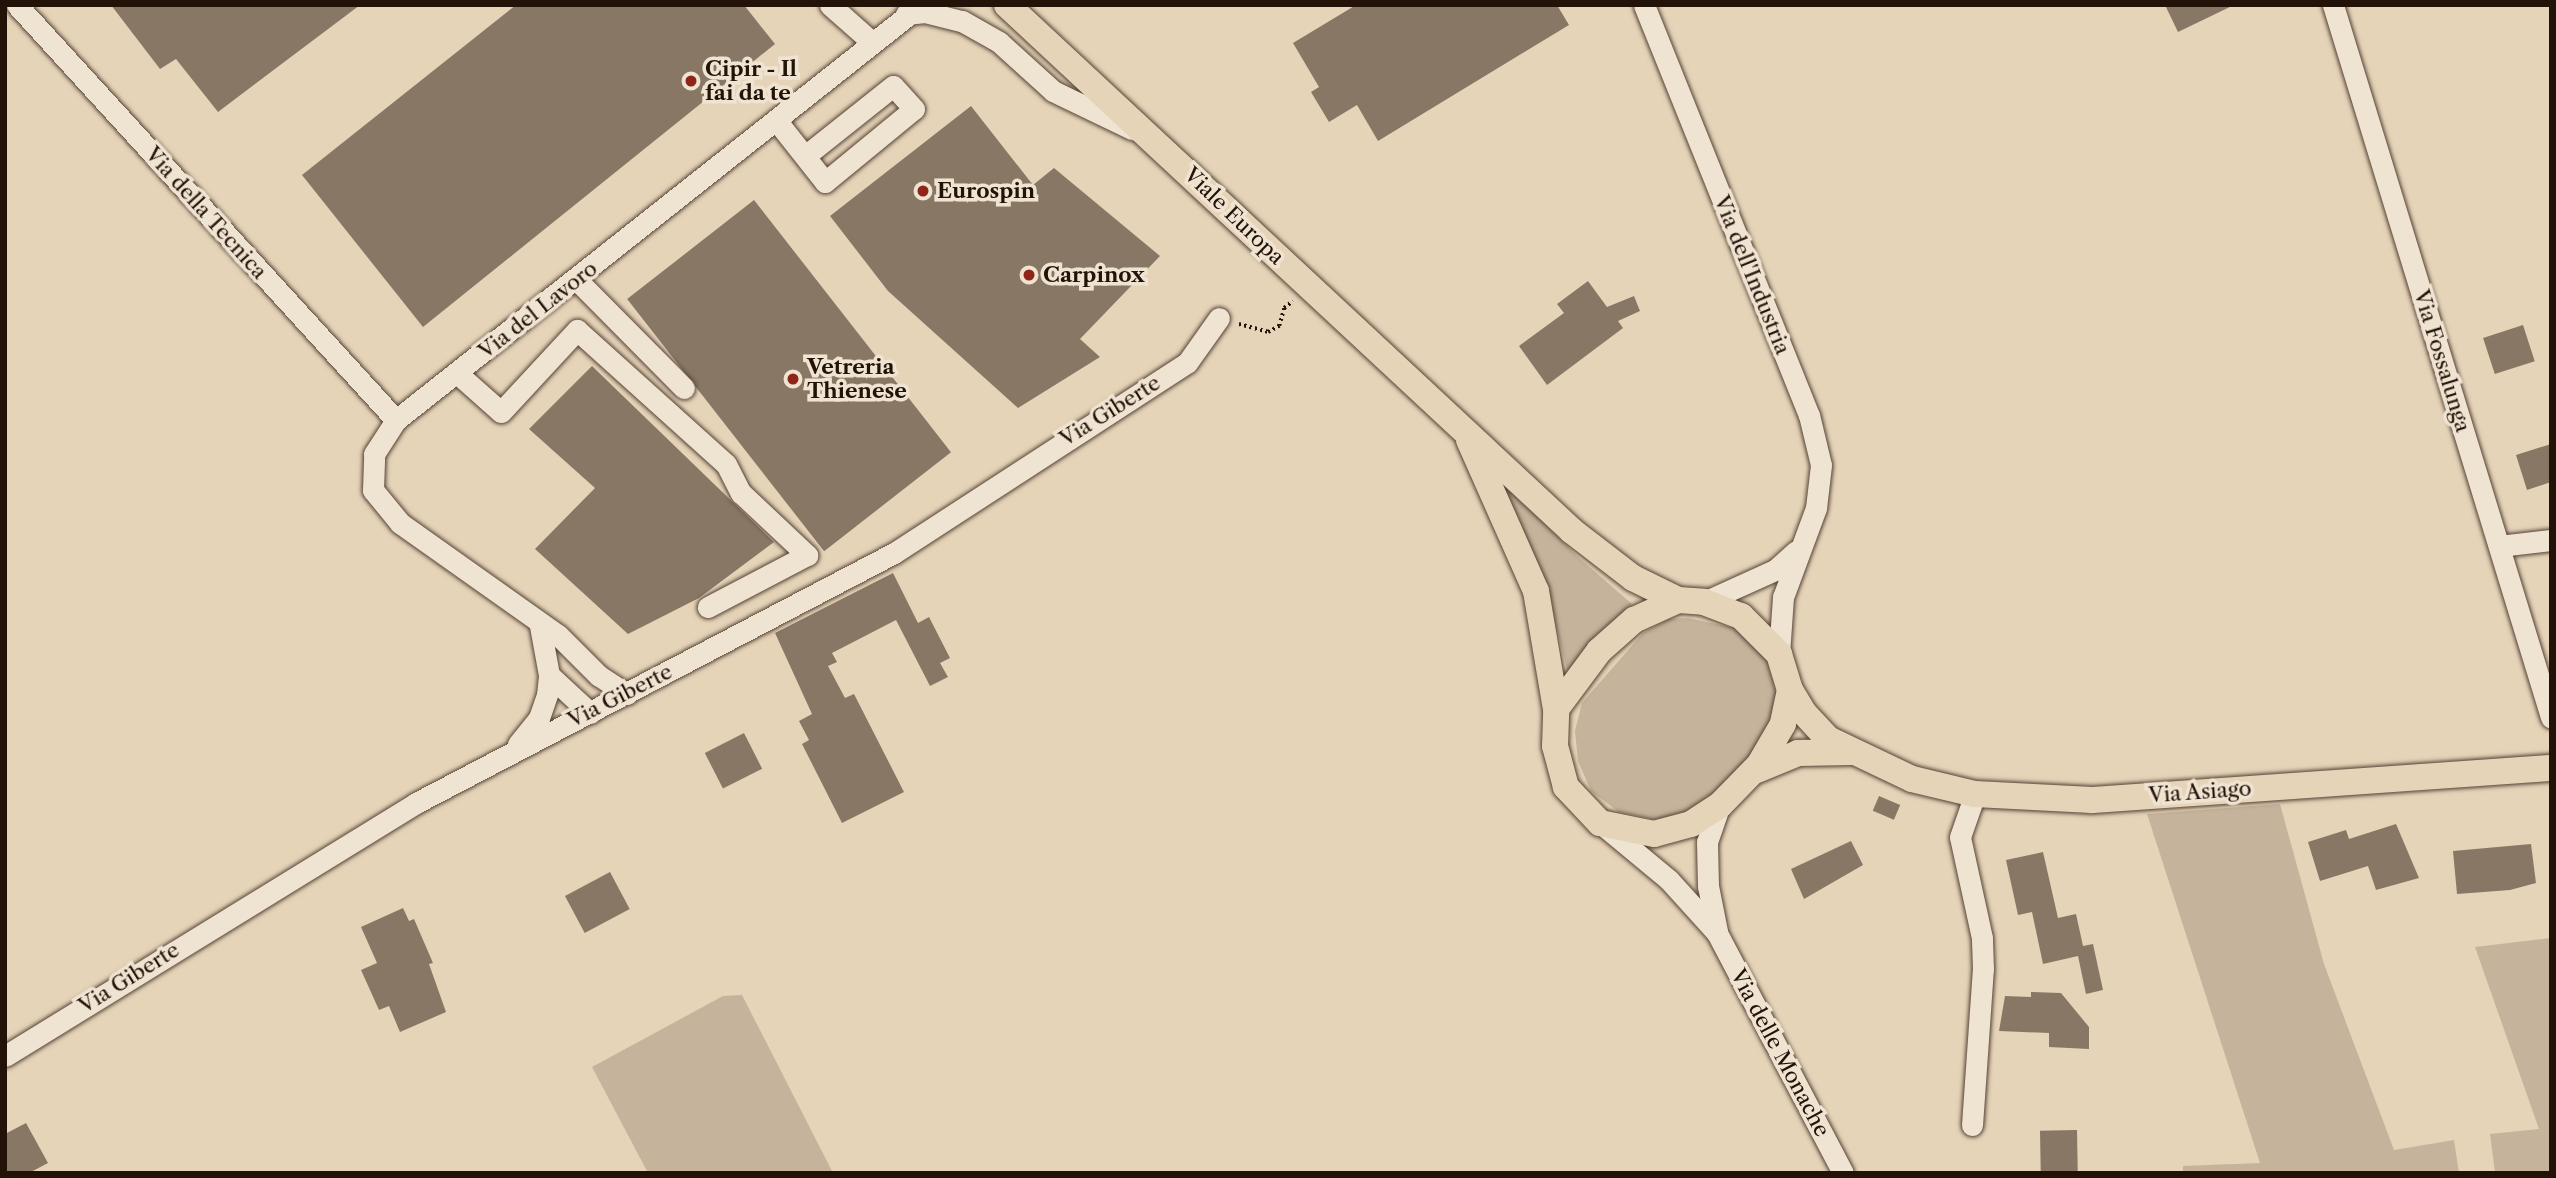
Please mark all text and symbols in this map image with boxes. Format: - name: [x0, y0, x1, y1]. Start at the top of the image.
- place label: Cipir - Il fai da te: [705, 56, 797, 106]
- marker: Cipir - Il fai da te: [683, 73, 699, 89]
- street label: Via della Tecnica: [140, 141, 272, 285]
- street label: Viale Europa: [1179, 162, 1289, 270]
- place label: Eurospin: [937, 178, 1035, 204]
- marker: Eurospin: [915, 183, 931, 199]
- street label: Via dell'Industria: [1709, 192, 1795, 358]
- street label: Via del Lavoro: [474, 256, 602, 364]
- place label: Carpinox: [1043, 262, 1145, 288]
- marker: Carpinox: [1021, 267, 1037, 283]
- street label: Via Fossalunga: [2408, 287, 2476, 435]
- place label: Vetreria Thienese: [807, 354, 907, 404]
- street label: Via Giberte: [1055, 370, 1165, 452]
- marker: Vetreria Thienese: [785, 371, 801, 387]
- street label: Via Giberte: [564, 659, 676, 733]
- street label: Via Asiago: [2147, 776, 2253, 808]
- street label: Via Giberte: [74, 937, 184, 1019]
- street label: Via delle Monache: [1725, 965, 1835, 1141]

